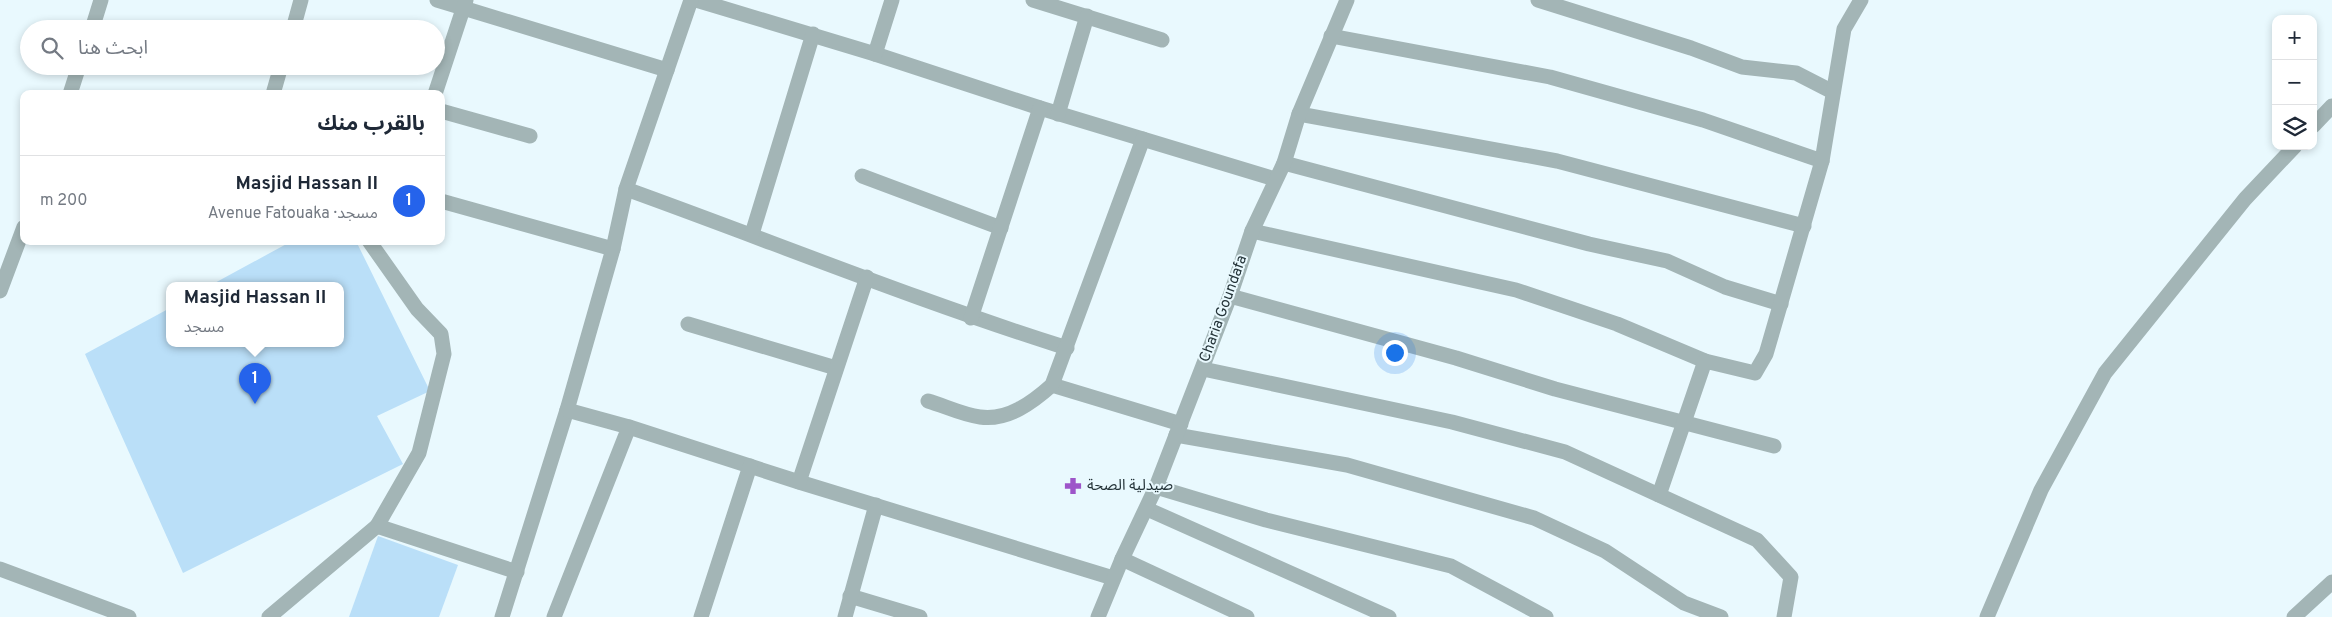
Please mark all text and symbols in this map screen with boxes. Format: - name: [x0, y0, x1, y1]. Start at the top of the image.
- map controls: [2272, 15, 2317, 150]
- button: +: [2272, 15, 2317, 60]
- search box: [20, 20, 445, 75]
- icon: search: [38, 34, 66, 62]
- text: ابحث هنا: [78, 37, 148, 61]
- button: −: [2272, 60, 2317, 105]
- button: layers: [2272, 105, 2317, 150]
- text: بالقرب منك: [317, 111, 425, 138]
- text: Masjid Hassan II: [235, 172, 378, 196]
- text: 200 m: [40, 191, 88, 211]
- text: 1: [406, 191, 412, 211]
- text: مسجد · Avenue Fatouaka: [208, 204, 378, 224]
- street label: Charia Goundafa: [1196, 253, 1252, 365]
- popup: [166, 282, 344, 347]
- text: Masjid Hassan II: [184, 286, 326, 310]
- text: مسجد: [184, 318, 224, 338]
- your location: [1382, 340, 1408, 366]
- pin: 1: [239, 363, 271, 404]
- pharmacy icon: صيدلية الصحة: [1063, 476, 1083, 496]
- place label: صيدلية الصحة: [1087, 477, 1173, 496]

